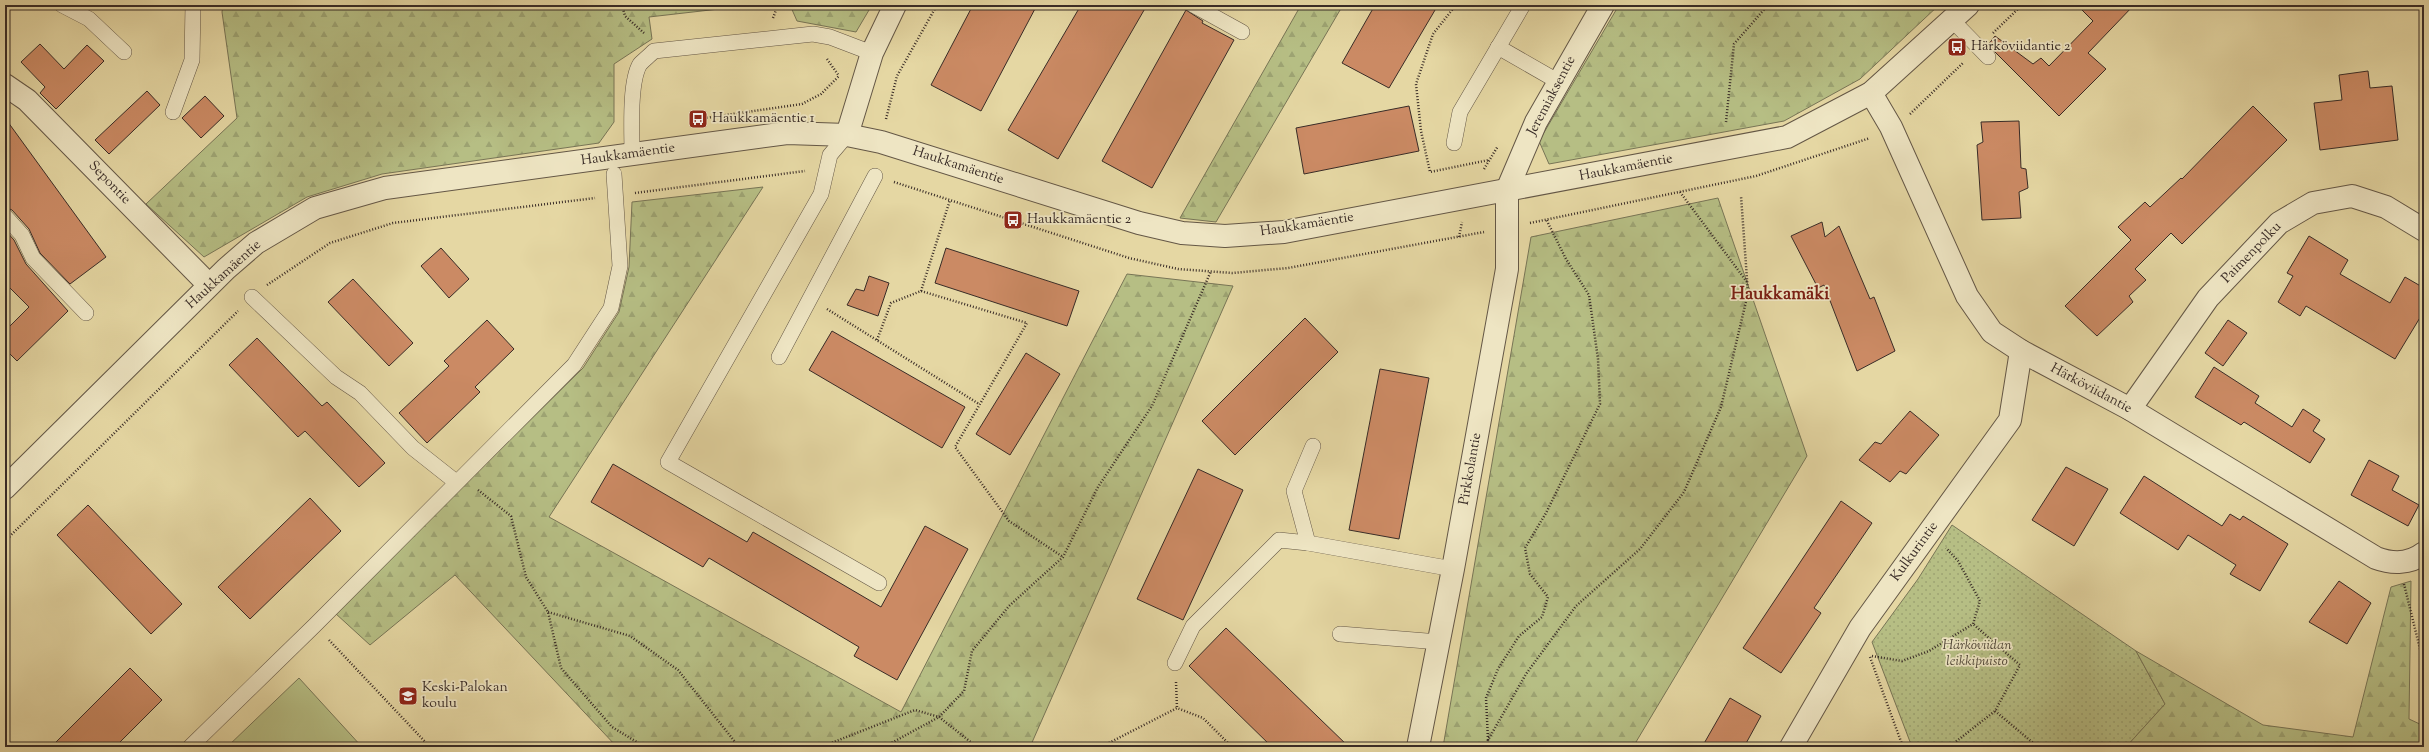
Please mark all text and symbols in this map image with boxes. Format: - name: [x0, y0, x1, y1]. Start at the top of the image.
- bus stop icon: Härköviidantie 2: [1946, 36, 1968, 58]
- place label: Härköviidantie 2: [1971, 37, 2071, 57]
- street label: Jeremiaksentie: [1522, 53, 1581, 140]
- bus stop icon: Haukkamäentie 1: [687, 108, 709, 130]
- place label: Haukkamäentie 1: [712, 109, 815, 129]
- street label: Haukkamäentie: [580, 138, 676, 172]
- street label: Haukkamäentie: [910, 142, 1006, 190]
- street label: Haukkamäentie: [1578, 149, 1674, 187]
- street label: Sepontie: [83, 157, 135, 209]
- street label: Haukkamäentie: [1259, 208, 1355, 242]
- bus stop icon: Haukkamäentie 2: [1002, 209, 1024, 231]
- place label: Haukkamäentie 2: [1027, 210, 1132, 230]
- street label: Paimenpolku: [2217, 218, 2287, 288]
- street label: Haukkamäentie: [182, 236, 266, 314]
- district label: Haukkamäki: [1731, 282, 1830, 308]
- street label: Härköviidantie: [2047, 359, 2135, 419]
- street label: Pirkkolantie: [1455, 431, 1487, 507]
- street label: Kulkurintie: [1886, 518, 1944, 586]
- park label: Härköviidan leikkipuisto: [1942, 636, 2012, 672]
- place label: Keski-Palokan koulu: [422, 678, 508, 714]
- school or university icon: Keski-Palokan koulu: [397, 685, 419, 707]

